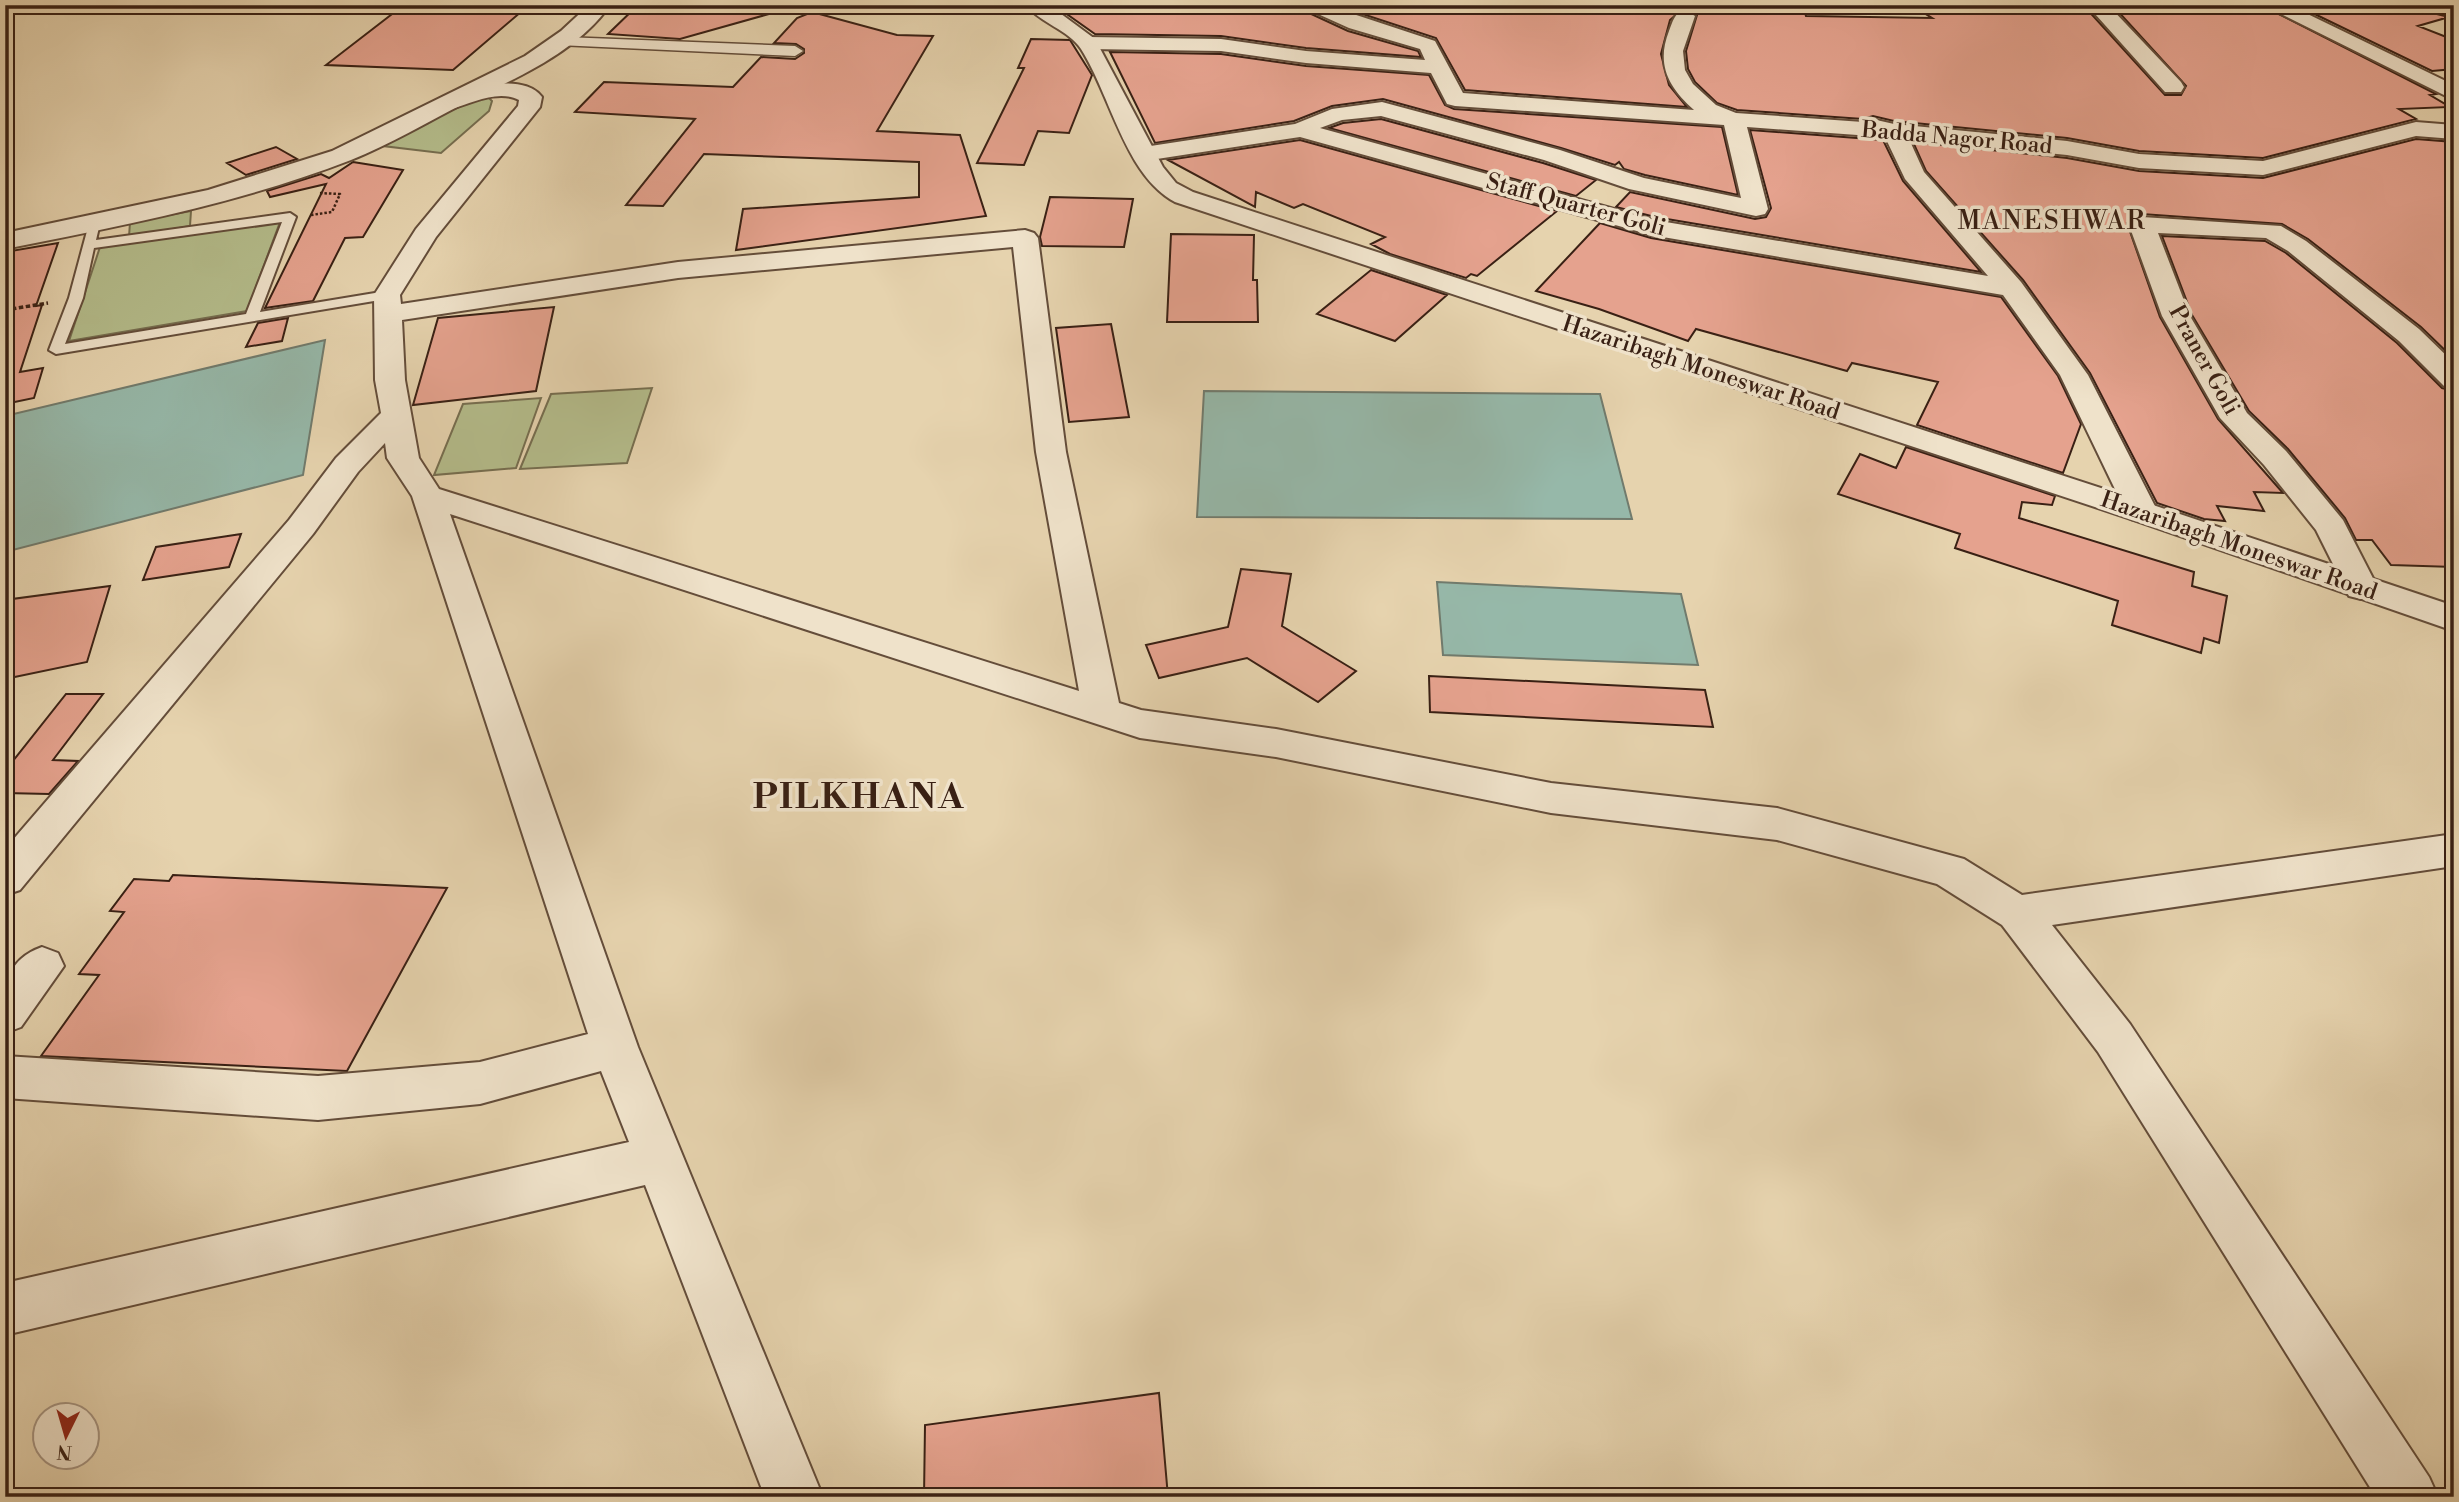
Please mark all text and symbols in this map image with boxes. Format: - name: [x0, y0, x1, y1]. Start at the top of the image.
- street label: Badda Nagor Road: [1859, 116, 2054, 160]
- street label: Staff Quarter Goli: [1483, 168, 1669, 242]
- district label: MANESHWAR: [1957, 205, 2147, 237]
- street label: Praner Goli: [2162, 300, 2246, 420]
- street label: Hazaribagh Moneswar Road: [1559, 310, 1843, 426]
- street label: Hazaribagh Moneswar Road: [2097, 485, 2381, 607]
- district label: PILKHANA: [753, 776, 965, 819]
- north arrow: [32, 1400, 102, 1470]
- text: N: [56, 1439, 73, 1465]

